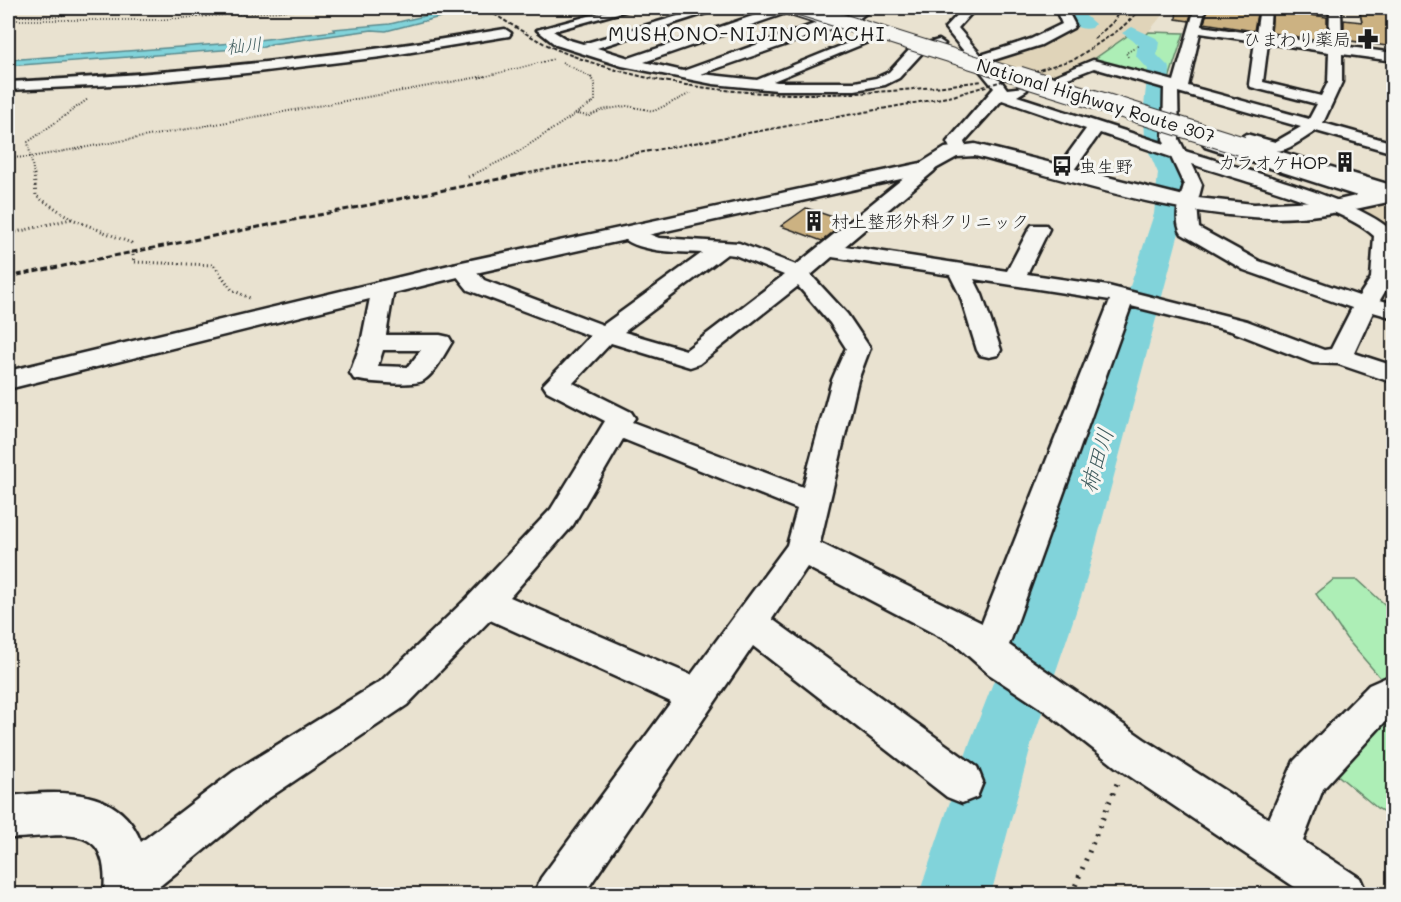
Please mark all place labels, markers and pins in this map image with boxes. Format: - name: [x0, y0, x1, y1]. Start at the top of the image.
- place label: ひまわり薬局: [1243, 27, 1351, 51]
- pharmacy icon: ひまわり薬局: [1356, 27, 1380, 51]
- place label: カラオケHOP: [1218, 150, 1328, 174]
- building icon: カラオケHOP: [1333, 150, 1357, 174]
- bus stop icon: 虫生野: [1050, 154, 1074, 178]
- place label: 虫生野: [1079, 154, 1133, 178]
- building icon: 村上整形外科クリニック: [802, 209, 826, 233]
- place label: 村上整形外科クリニック: [831, 209, 1029, 233]

